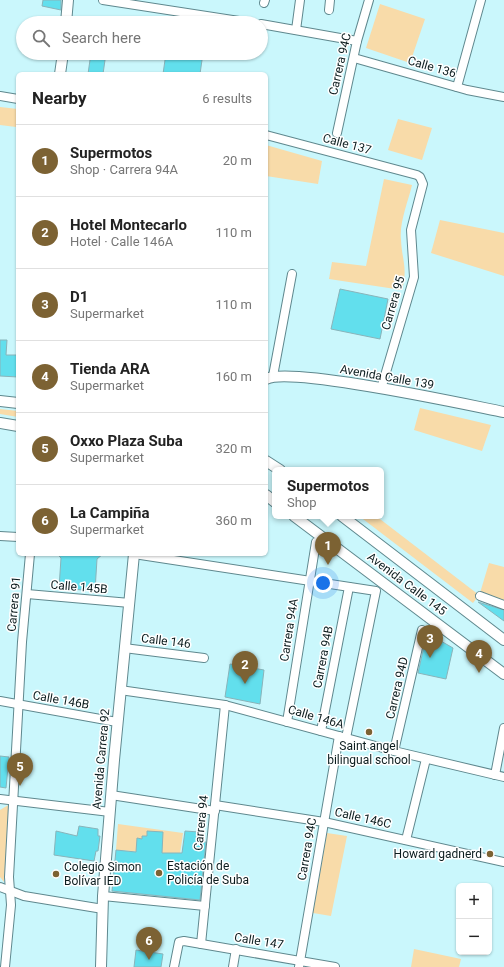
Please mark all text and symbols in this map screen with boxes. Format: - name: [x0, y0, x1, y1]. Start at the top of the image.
- search box: [16, 16, 268, 60]
- icon: search: [30, 27, 52, 49]
- text: Search here: [62, 29, 141, 47]
- street label: Carrera 94C: [326, 31, 354, 96]
- street label: Calle 136: [406, 53, 458, 81]
- text: Nearby: [32, 88, 87, 108]
- text: 6 results: [202, 91, 252, 106]
- street label: Calle 137: [321, 131, 373, 157]
- text: Supermotos: [70, 144, 152, 162]
- text: 1: [41, 153, 49, 168]
- text: 20 m: [223, 153, 252, 168]
- text: Shop · Carrera 94A: [70, 162, 178, 177]
- text: Hotel Montecarlo: [70, 216, 187, 234]
- text: 2: [41, 225, 49, 240]
- text: 110 m: [215, 225, 252, 240]
- text: Hotel · Calle 146A: [70, 234, 173, 249]
- street label: Carrera 95: [379, 274, 407, 332]
- text: D1: [70, 288, 88, 306]
- text: 3: [41, 297, 49, 312]
- text: 110 m: [215, 297, 252, 312]
- text: Supermarket: [70, 306, 144, 321]
- text: Tienda ARA: [70, 360, 150, 378]
- street label: Avenida Calle 139: [339, 362, 435, 392]
- text: 4: [41, 369, 49, 384]
- text: 160 m: [215, 369, 252, 384]
- text: Supermarket: [70, 378, 144, 393]
- text: Oxxo Plaza Suba: [70, 432, 183, 450]
- text: 5: [41, 441, 49, 456]
- text: 320 m: [215, 441, 252, 456]
- text: Supermarket: [70, 450, 144, 465]
- popup: [272, 467, 384, 519]
- text: Supermotos: [287, 477, 369, 495]
- text: Shop: [287, 495, 317, 510]
- text: La Campiña: [70, 504, 150, 522]
- text: 6: [41, 513, 49, 528]
- text: 360 m: [215, 513, 252, 528]
- text: Supermarket: [70, 522, 144, 537]
- pin: 1: [315, 532, 341, 565]
- street label: Avenida Calle 145: [365, 550, 449, 618]
- your location: [313, 573, 333, 593]
- street label: Carrera 91: [5, 576, 23, 632]
- street label: Calle 145B: [50, 578, 108, 596]
- street label: Carrera 94A: [277, 597, 301, 662]
- street label: Carrera 94B: [310, 625, 336, 689]
- pin: 3: [417, 625, 443, 658]
- street label: Calle 146: [140, 631, 192, 651]
- pin: 4: [466, 640, 492, 673]
- pin: 2: [232, 651, 258, 684]
- street label: Carrera 94D: [383, 655, 411, 720]
- street label: Calle 146B: [32, 688, 90, 712]
- street label: Calle 146A: [286, 702, 346, 732]
- street label: Avenida Carrera 92: [90, 708, 112, 810]
- marker: Saint angel bilingual school: [364, 727, 374, 737]
- place label: Saint angel bilingual school: [327, 739, 411, 767]
- pin: 5: [7, 753, 33, 786]
- street label: Carrera 94: [191, 794, 211, 851]
- street label: Calle 146C: [333, 805, 393, 831]
- street label: Carrera 94C: [295, 816, 319, 881]
- place label: Howard gadnerd: [394, 847, 482, 861]
- marker: Howard gadnerd: [485, 849, 495, 859]
- place label: Estación de Policía de Suba: [167, 859, 249, 887]
- place label: Colegio Simon Bolívar IED: [64, 860, 141, 888]
- marker: Estación de Policía de Suba: [154, 868, 164, 878]
- marker: Colegio Simon Bolívar IED: [51, 869, 61, 879]
- map controls: [456, 883, 492, 955]
- button: +: [456, 883, 492, 919]
- button: −: [456, 919, 492, 955]
- pin: 6: [136, 927, 162, 960]
- street label: Calle 147: [233, 930, 285, 952]

